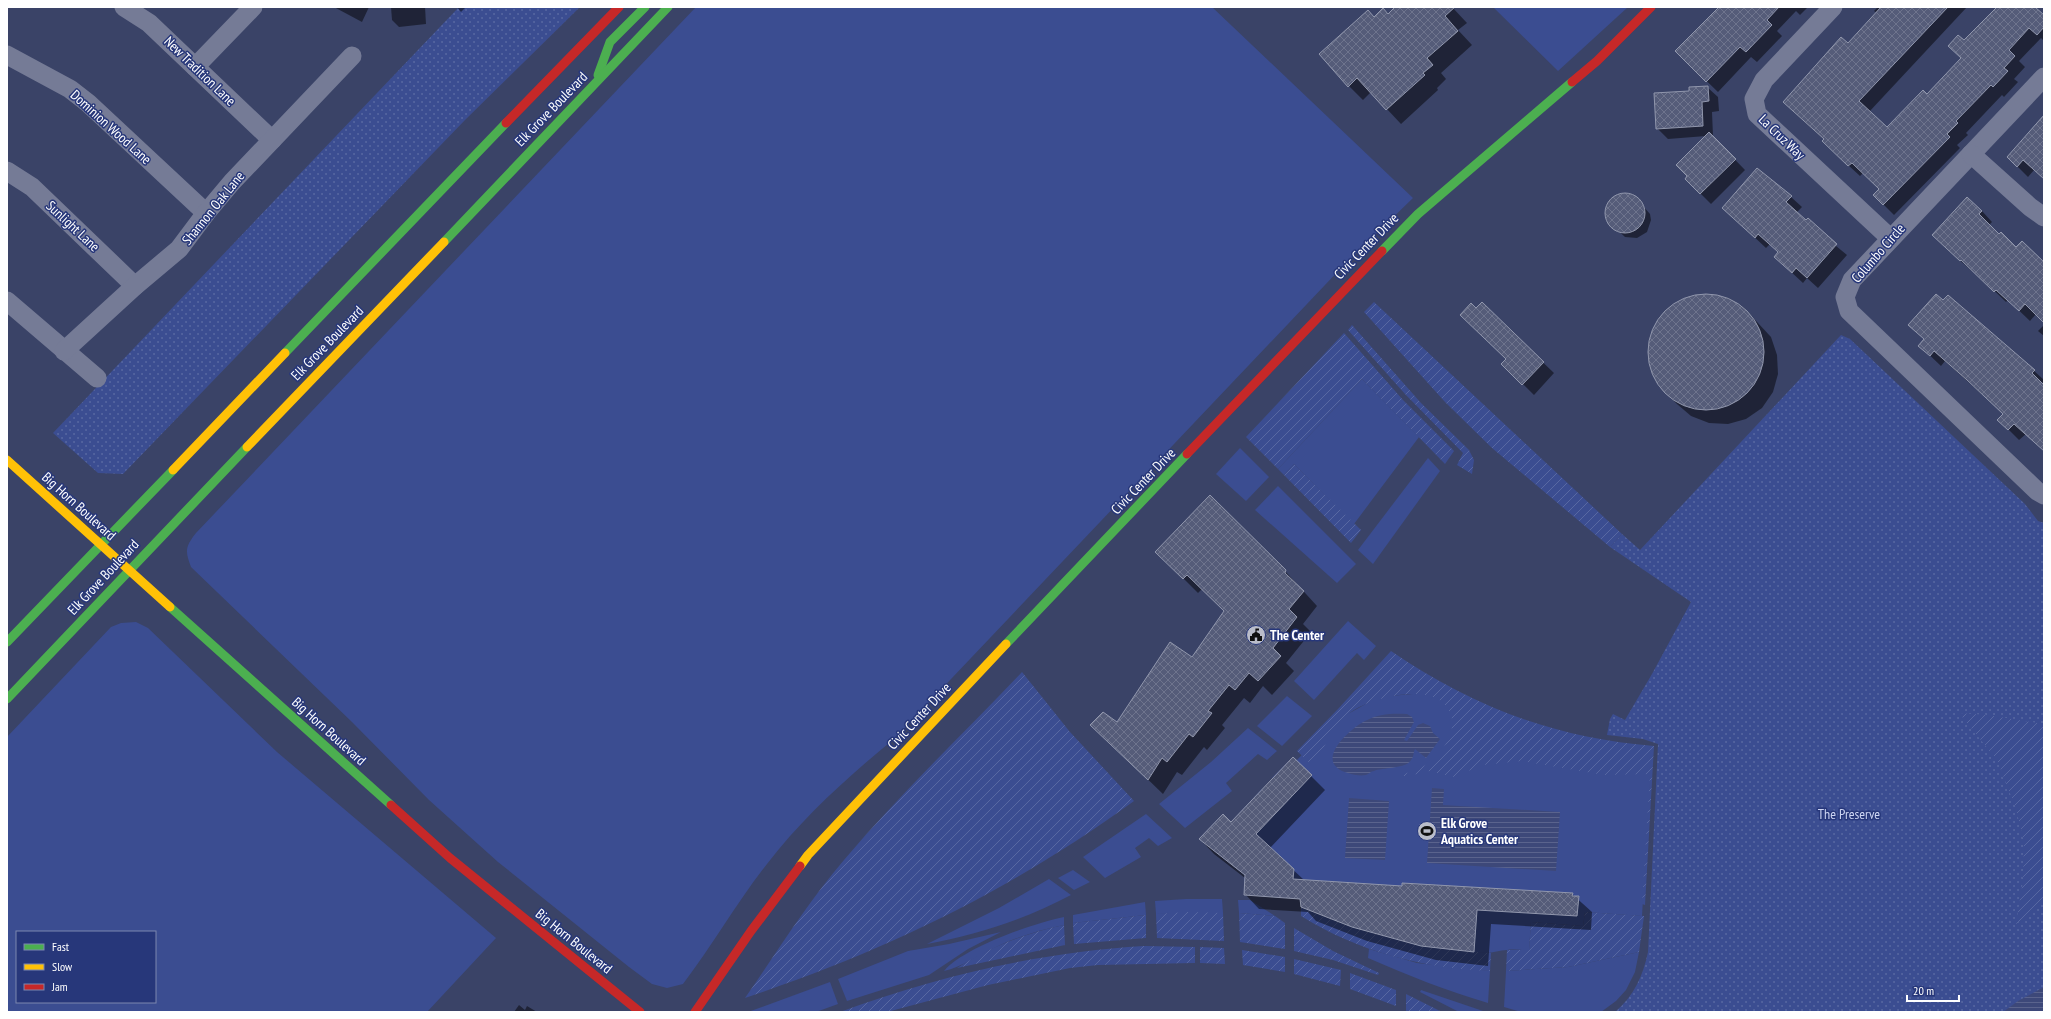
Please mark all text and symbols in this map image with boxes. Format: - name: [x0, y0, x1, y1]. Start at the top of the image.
- street label: New Tradition Lane: [160, 32, 240, 110]
- street label: Elk Grove Boulevard: [511, 68, 591, 150]
- street label: Dominion Wood Lane: [67, 86, 155, 168]
- street label: La Cruz Way: [1755, 111, 1809, 164]
- street label: Shannon Oak Lane: [178, 167, 248, 249]
- street label: Sunlight Lane: [42, 197, 104, 255]
- street label: Civic Center Drive: [1330, 209, 1402, 283]
- street label: Columbo Circle: [1847, 219, 1909, 286]
- street label: Elk Grove Boulevard: [287, 302, 367, 384]
- street label: Civic Center Drive: [1107, 444, 1179, 518]
- street label: Big Horn Boulevard: [38, 468, 120, 544]
- street label: Elk Grove Boulevard: [63, 536, 143, 618]
- public building icon: The Center: [1245, 624, 1267, 646]
- place label: The Center: [1270, 626, 1325, 644]
- street label: Civic Center Drive: [883, 679, 955, 753]
- street label: Big Horn Boulevard: [288, 693, 370, 769]
- park label: The Preserve: [1818, 805, 1880, 823]
- place label: Elk Grove Aquatics Center: [1440, 814, 1519, 848]
- sports icon: Elk Grove Aquatics Center: [1416, 820, 1438, 842]
- street label: Big Horn Boulevard: [532, 905, 616, 977]
- legend: [16, 931, 156, 1003]
- text: Fast: [52, 939, 70, 954]
- text: Slow: [52, 959, 73, 974]
- scale bar: [1907, 977, 1959, 1003]
- text: Jam: [51, 979, 68, 994]
- text: 20 m: [1913, 983, 1934, 998]

